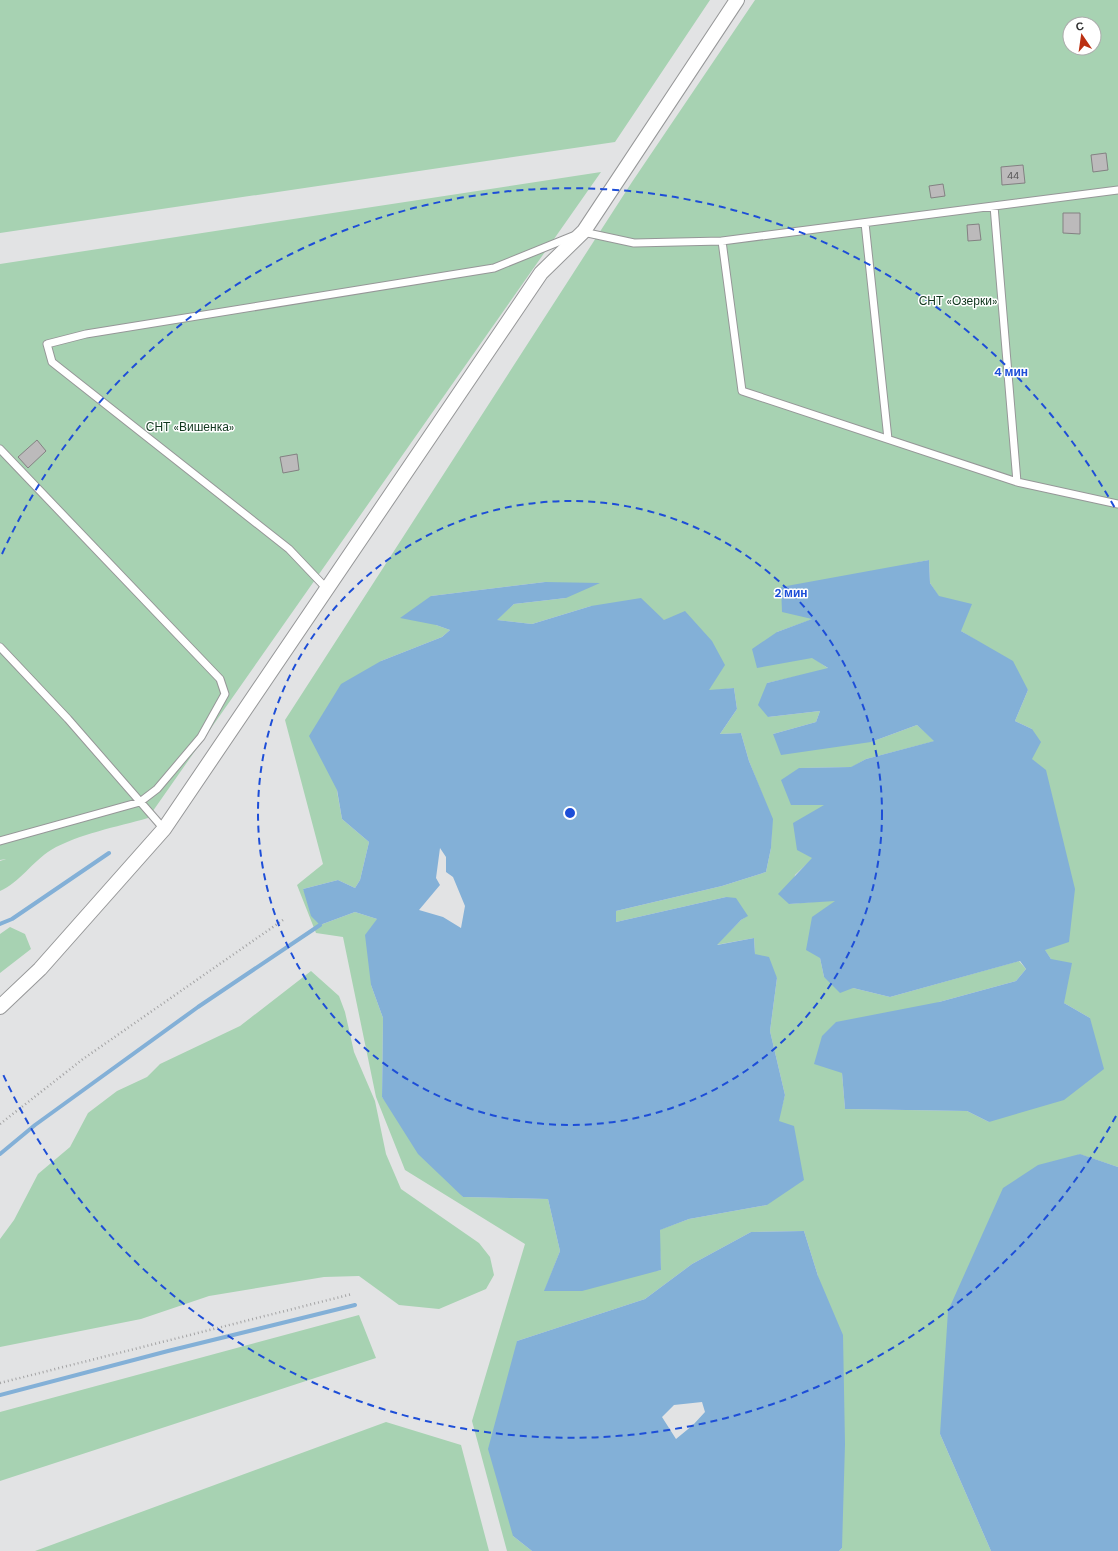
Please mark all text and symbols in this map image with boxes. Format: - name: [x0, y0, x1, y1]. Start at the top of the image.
- north arrow: [1062, 16, 1102, 56]
- text: С: [1074, 19, 1085, 34]
- house number: 44: [1007, 169, 1019, 182]
- park label: СНТ «Озерки»: [919, 293, 997, 309]
- text: 4 мин: [994, 364, 1028, 380]
- park label: СНТ «Вишенка»: [146, 419, 234, 435]
- text: 2 мин: [774, 585, 808, 601]
- centre of rings: [563, 806, 577, 820]

